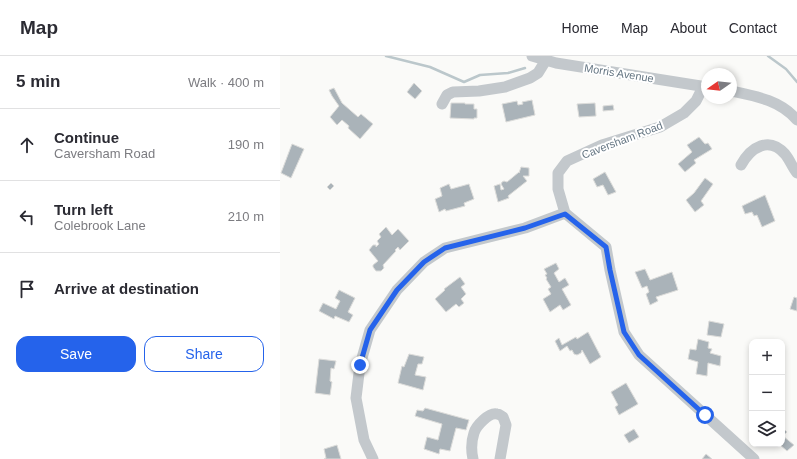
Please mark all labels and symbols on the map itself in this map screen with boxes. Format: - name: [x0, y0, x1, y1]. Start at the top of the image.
- street label: Morris Avenue: [583, 62, 655, 84]
- north arrow: [701, 68, 737, 104]
- street label: Caversham Road: [580, 119, 664, 161]
- route end: [351, 356, 369, 374]
- route start: [696, 406, 714, 424]

